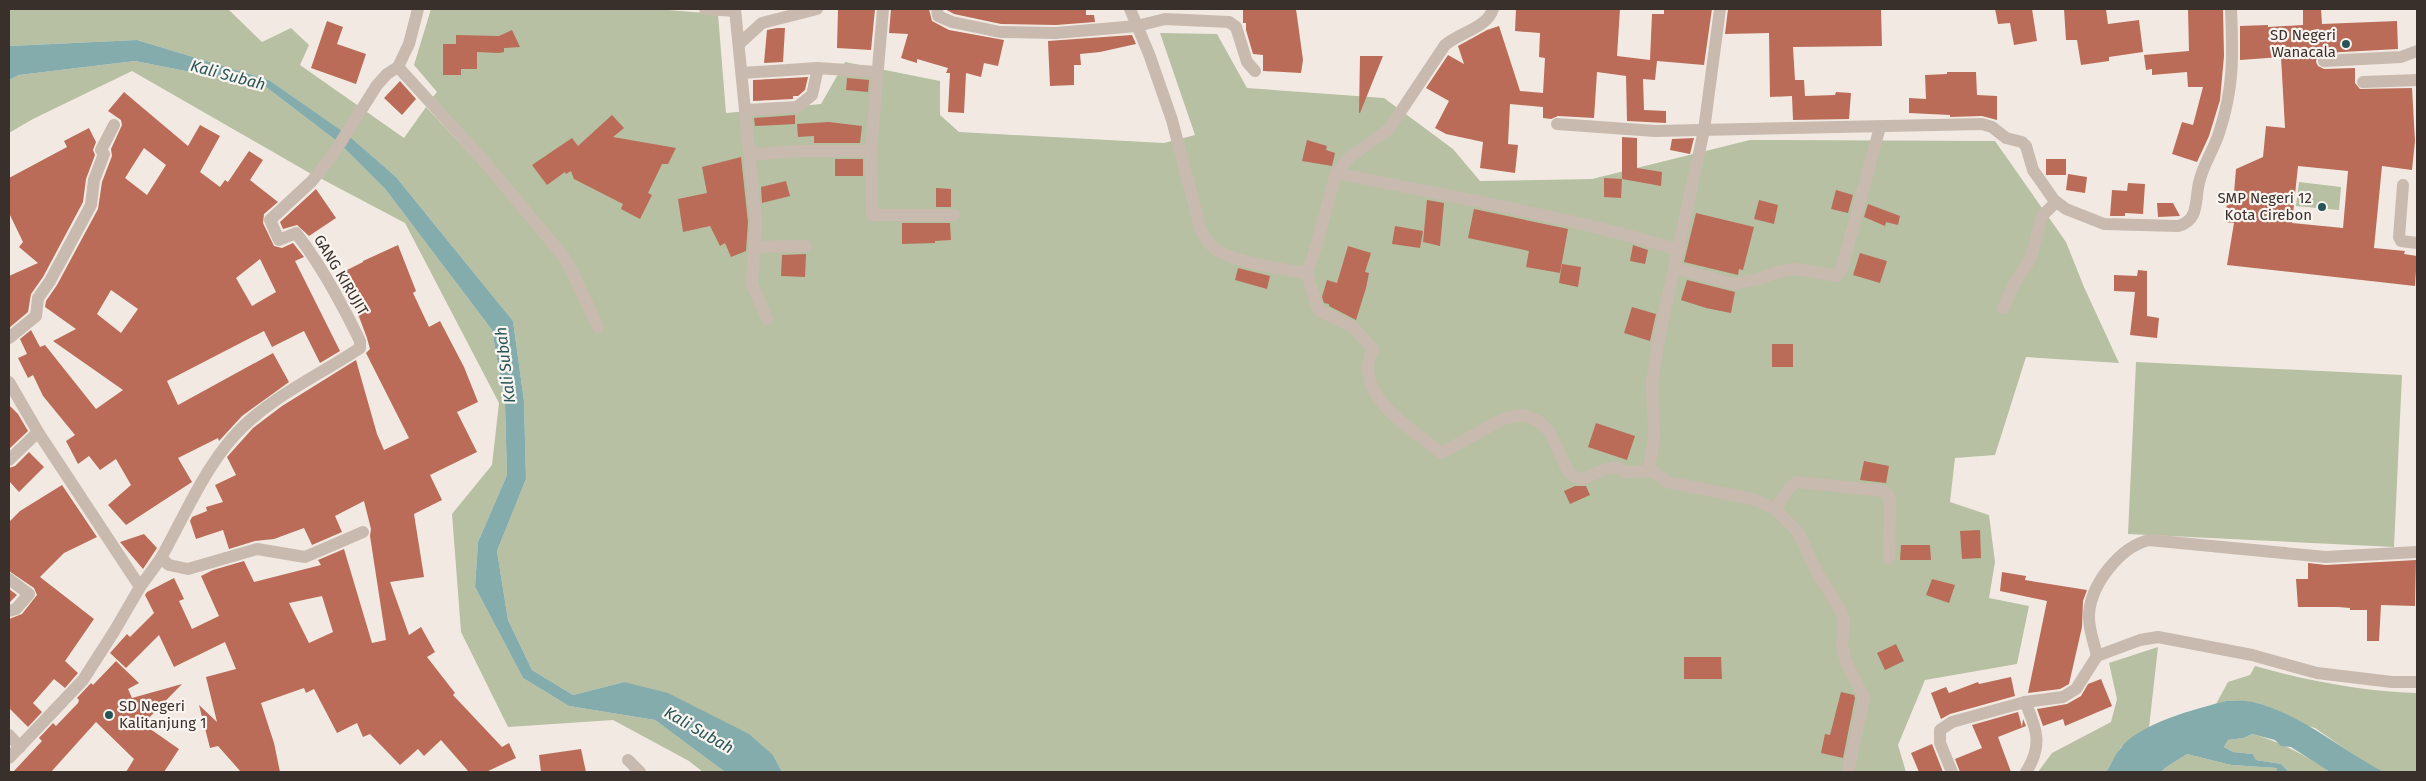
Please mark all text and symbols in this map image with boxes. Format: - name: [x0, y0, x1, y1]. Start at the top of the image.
- place label: SD Negeri Wanacala: [2270, 26, 2336, 61]
- marker: SD Negeri Wanacala: [2340, 38, 2352, 50]
- water label: Kali Subah: [188, 56, 268, 94]
- place label: SMP Negeri 12 Kota Cirebon: [2218, 189, 2312, 224]
- marker: SMP Negeri 12 Kota Cirebon: [2316, 201, 2328, 213]
- street label: GANG KIRUJIT: [310, 232, 372, 319]
- water label: Kali Subah: [491, 326, 519, 404]
- place label: SD Negeri Kalitanjung 1: [119, 697, 207, 732]
- water label: Kali Subah: [661, 703, 737, 757]
- marker: SD Negeri Kalitanjung 1: [103, 709, 115, 721]

